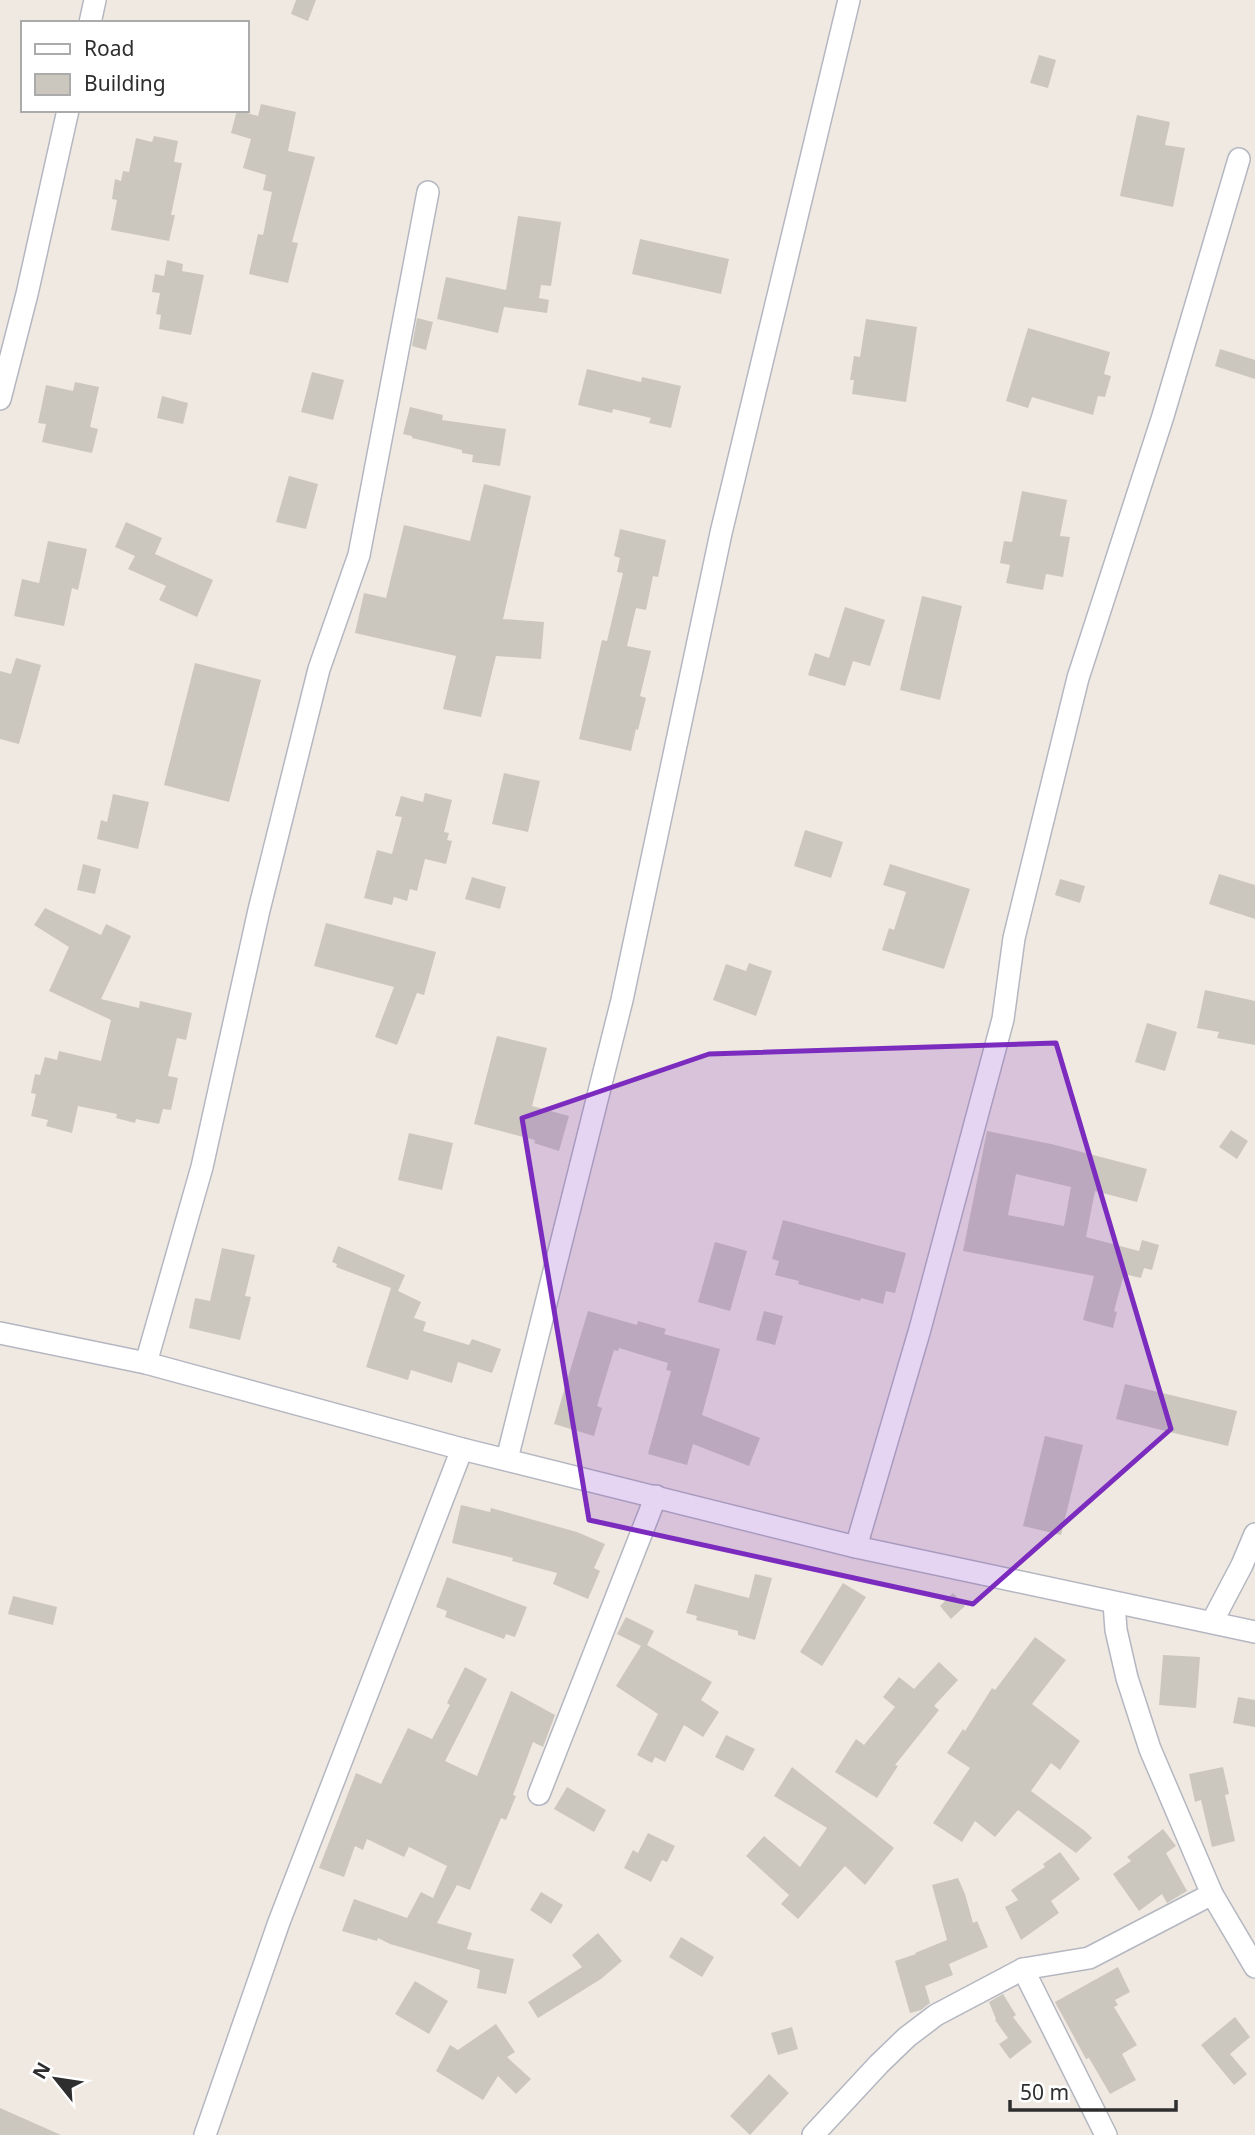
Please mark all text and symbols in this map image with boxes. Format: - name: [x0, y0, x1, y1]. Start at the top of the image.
- legend: [21, 21, 248, 112]
- text: Road: [84, 34, 134, 62]
- text: Building: [84, 69, 166, 97]
- north arrow: [21, 2044, 91, 2114]
- text: N: [26, 2057, 56, 2084]
- scale bar: [1010, 2068, 1176, 2112]
- text: 50 m: [1020, 2078, 1069, 2106]

